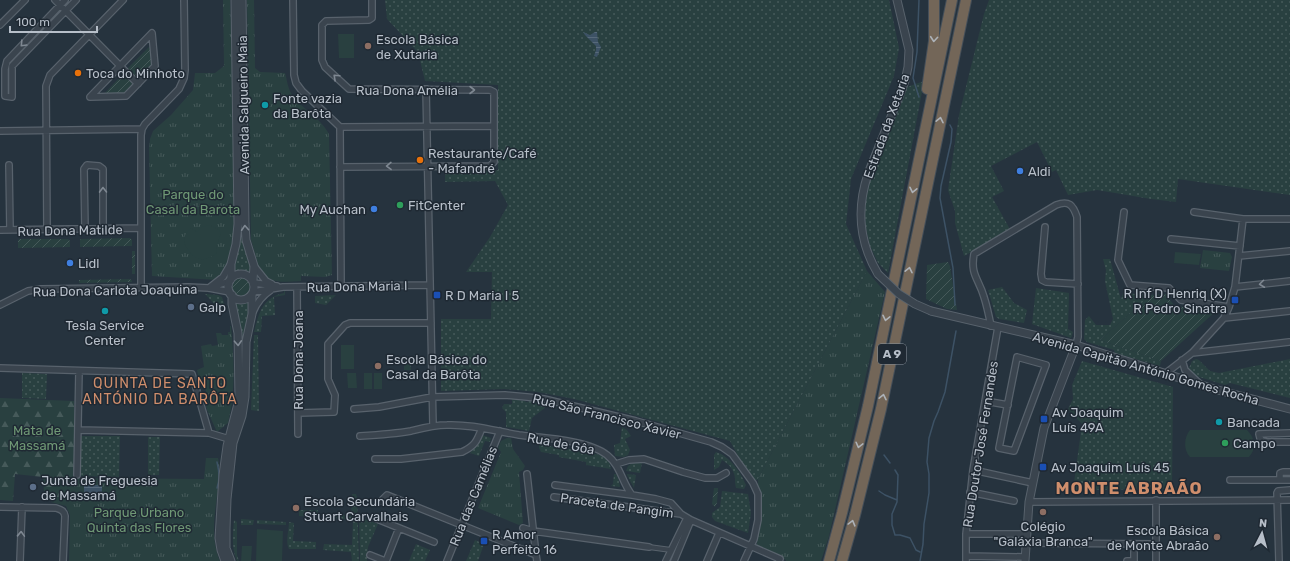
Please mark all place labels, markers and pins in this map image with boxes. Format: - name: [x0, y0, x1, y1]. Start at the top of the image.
- place label: Escola Básica de Xutaria: [376, 32, 459, 62]
- marker: Escola Básica de Xutaria: [363, 41, 373, 51]
- place label: Toca do Minhoto: [86, 66, 185, 81]
- marker: Toca do Minhoto: [73, 68, 83, 78]
- place label: Fonte vazia da Barôta: [273, 91, 342, 121]
- marker: Fonte vazia da Barôta: [260, 100, 270, 110]
- place label: Restaurante/Café - Mafandré: [428, 146, 536, 176]
- marker: Restaurante/Café - Mafandré: [415, 155, 425, 165]
- place label: Aldi: [1028, 164, 1051, 179]
- marker: Aldi: [1015, 166, 1025, 176]
- place label: FitCenter: [408, 198, 465, 213]
- marker: FitCenter: [395, 200, 405, 210]
- place label: My Auchan: [299, 202, 366, 217]
- marker: My Auchan: [369, 204, 379, 214]
- place label: Lidl: [78, 256, 99, 271]
- marker: Lidl: [65, 258, 75, 268]
- place label: R Inf D Henriq (X) R Pedro Sinatra: [1123, 286, 1227, 316]
- place label: R D Maria I 5: [445, 288, 520, 303]
- marker: R D Maria I 5: [432, 290, 442, 300]
- marker: R Inf D Henriq (X) R Pedro Sinatra: [1230, 295, 1240, 305]
- place label: Galp: [199, 300, 226, 315]
- marker: Galp: [186, 302, 196, 312]
- marker: Tesla Service Center: [100, 306, 110, 316]
- place label: Tesla Service Center: [66, 318, 144, 348]
- place label: Escola Básica do Casal da Barôta: [386, 352, 487, 382]
- marker: Escola Básica do Casal da Barôta: [373, 361, 383, 371]
- place label: Av Joaquim Luís 49A: [1052, 405, 1124, 435]
- marker: Av Joaquim Luís 49A: [1039, 414, 1049, 424]
- place label: Bancada: [1227, 415, 1280, 430]
- marker: Bancada: [1214, 417, 1224, 427]
- place label: Campo: [1233, 436, 1276, 451]
- marker: Campo: [1220, 438, 1230, 448]
- place label: Av Joaquim Luís 45: [1051, 460, 1170, 475]
- marker: Av Joaquim Luís 45: [1038, 462, 1048, 472]
- place label: Junta de Freguesia de Massamá: [41, 473, 158, 503]
- marker: Junta de Freguesia de Massamá: [28, 482, 38, 492]
- place label: Escola Secundária Stuart Carvalhais: [304, 494, 415, 524]
- marker: Escola Secundária Stuart Carvalhais: [291, 503, 301, 513]
- marker: Colégio "Galáxia Branca": [1038, 507, 1048, 517]
- place label: Colégio "Galáxia Branca": [993, 519, 1093, 549]
- place label: Escola Básica de Monte Abraão: [1107, 523, 1209, 553]
- place label: R Amor Perfeito 16: [492, 527, 557, 557]
- marker: Escola Básica de Monte Abraão: [1212, 532, 1222, 542]
- marker: R Amor Perfeito 16: [479, 536, 489, 546]

